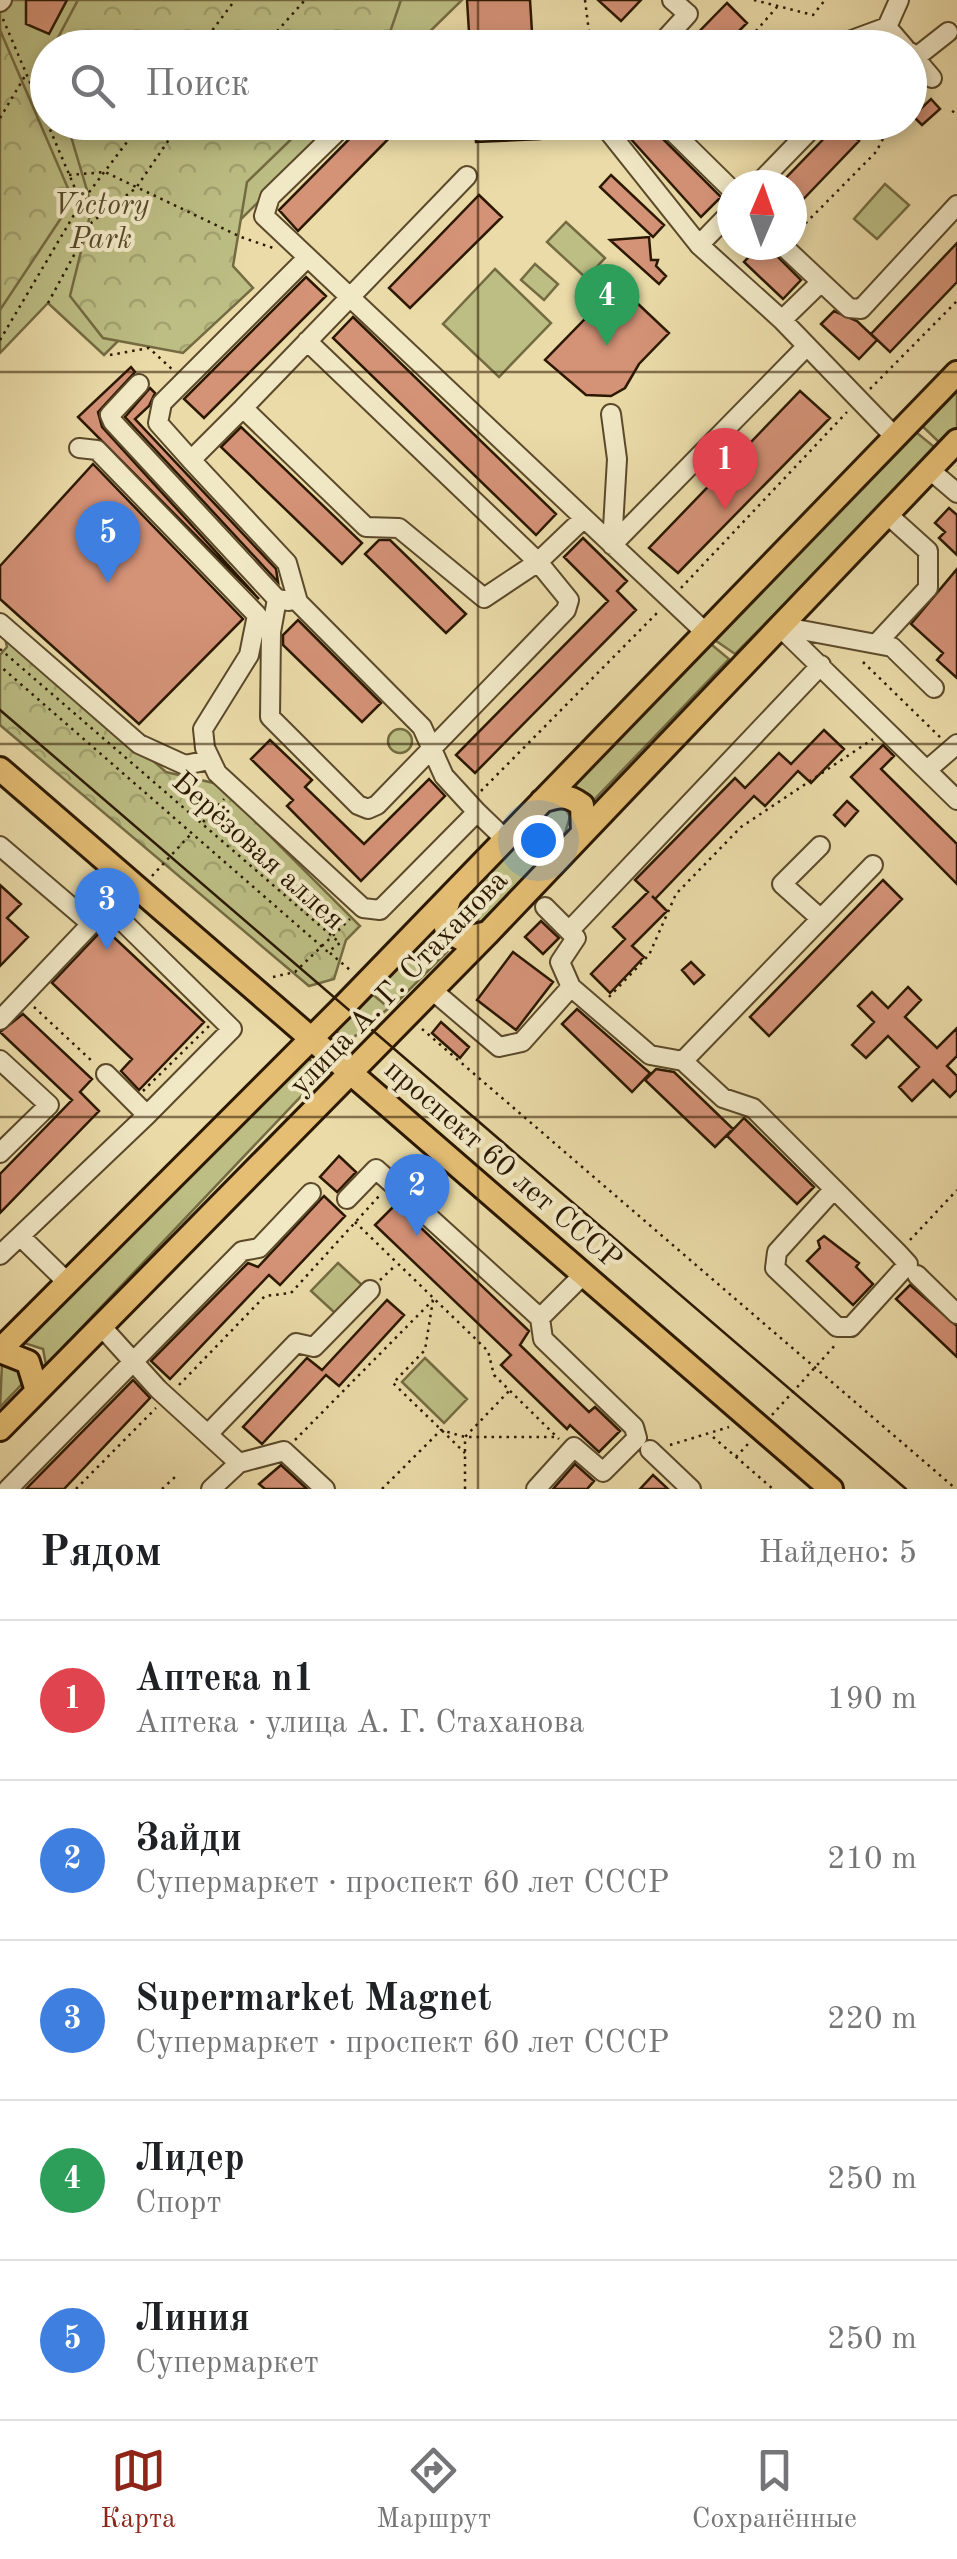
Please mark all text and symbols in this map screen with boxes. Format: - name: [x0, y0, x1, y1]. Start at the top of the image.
- search box: [30, 30, 927, 140]
- icon: search: [65, 58, 120, 113]
- text: Поиск: [145, 66, 250, 104]
- north arrow: [717, 170, 807, 260]
- park label: Victory Park: [53, 191, 150, 255]
- pin: 4: [574, 264, 640, 346]
- pin: 1: [692, 428, 758, 510]
- pin: 5: [76, 500, 140, 583]
- street label: Берёзовая аллея: [166, 767, 349, 936]
- your location: [513, 815, 564, 866]
- street label: улица А. Г. Стаханова: [285, 865, 514, 1101]
- pin: 3: [74, 868, 140, 950]
- street label: проспект 60 лет СССР: [378, 1055, 627, 1276]
- pin: 2: [384, 1154, 450, 1236]
- text: Рядом: [40, 1533, 162, 1575]
- text: Найдено: 5: [758, 1538, 917, 1570]
- text: Аптека n1: [135, 1661, 315, 1699]
- text: 1: [63, 1684, 82, 1716]
- text: 190 m: [827, 1684, 917, 1716]
- text: Аптека · улица А. Г. Стаханова: [135, 1708, 585, 1740]
- text: Зайди: [135, 1821, 242, 1859]
- text: 2: [63, 1844, 82, 1876]
- text: 210 m: [827, 1844, 917, 1876]
- text: Супермаркет · проспект 60 лет СССР: [135, 1868, 669, 1900]
- text: Supermarket Magnet: [135, 1981, 492, 2019]
- text: 3: [63, 2004, 82, 2036]
- text: 220 m: [827, 2004, 917, 2036]
- text: Супермаркет · проспект 60 лет СССР: [135, 2028, 669, 2060]
- text: Лидер: [135, 2141, 245, 2179]
- text: 4: [63, 2164, 82, 2196]
- text: 250 m: [827, 2164, 917, 2196]
- text: Спорт: [135, 2188, 222, 2220]
- text: Линия: [135, 2301, 250, 2339]
- text: 5: [63, 2324, 82, 2356]
- text: 250 m: [827, 2324, 917, 2356]
- text: Супермаркет: [135, 2348, 319, 2380]
- tab: Карта: [100, 2443, 176, 2538]
- tab: Маршрут: [376, 2443, 491, 2538]
- tab: Сохранённые: [692, 2443, 857, 2538]

